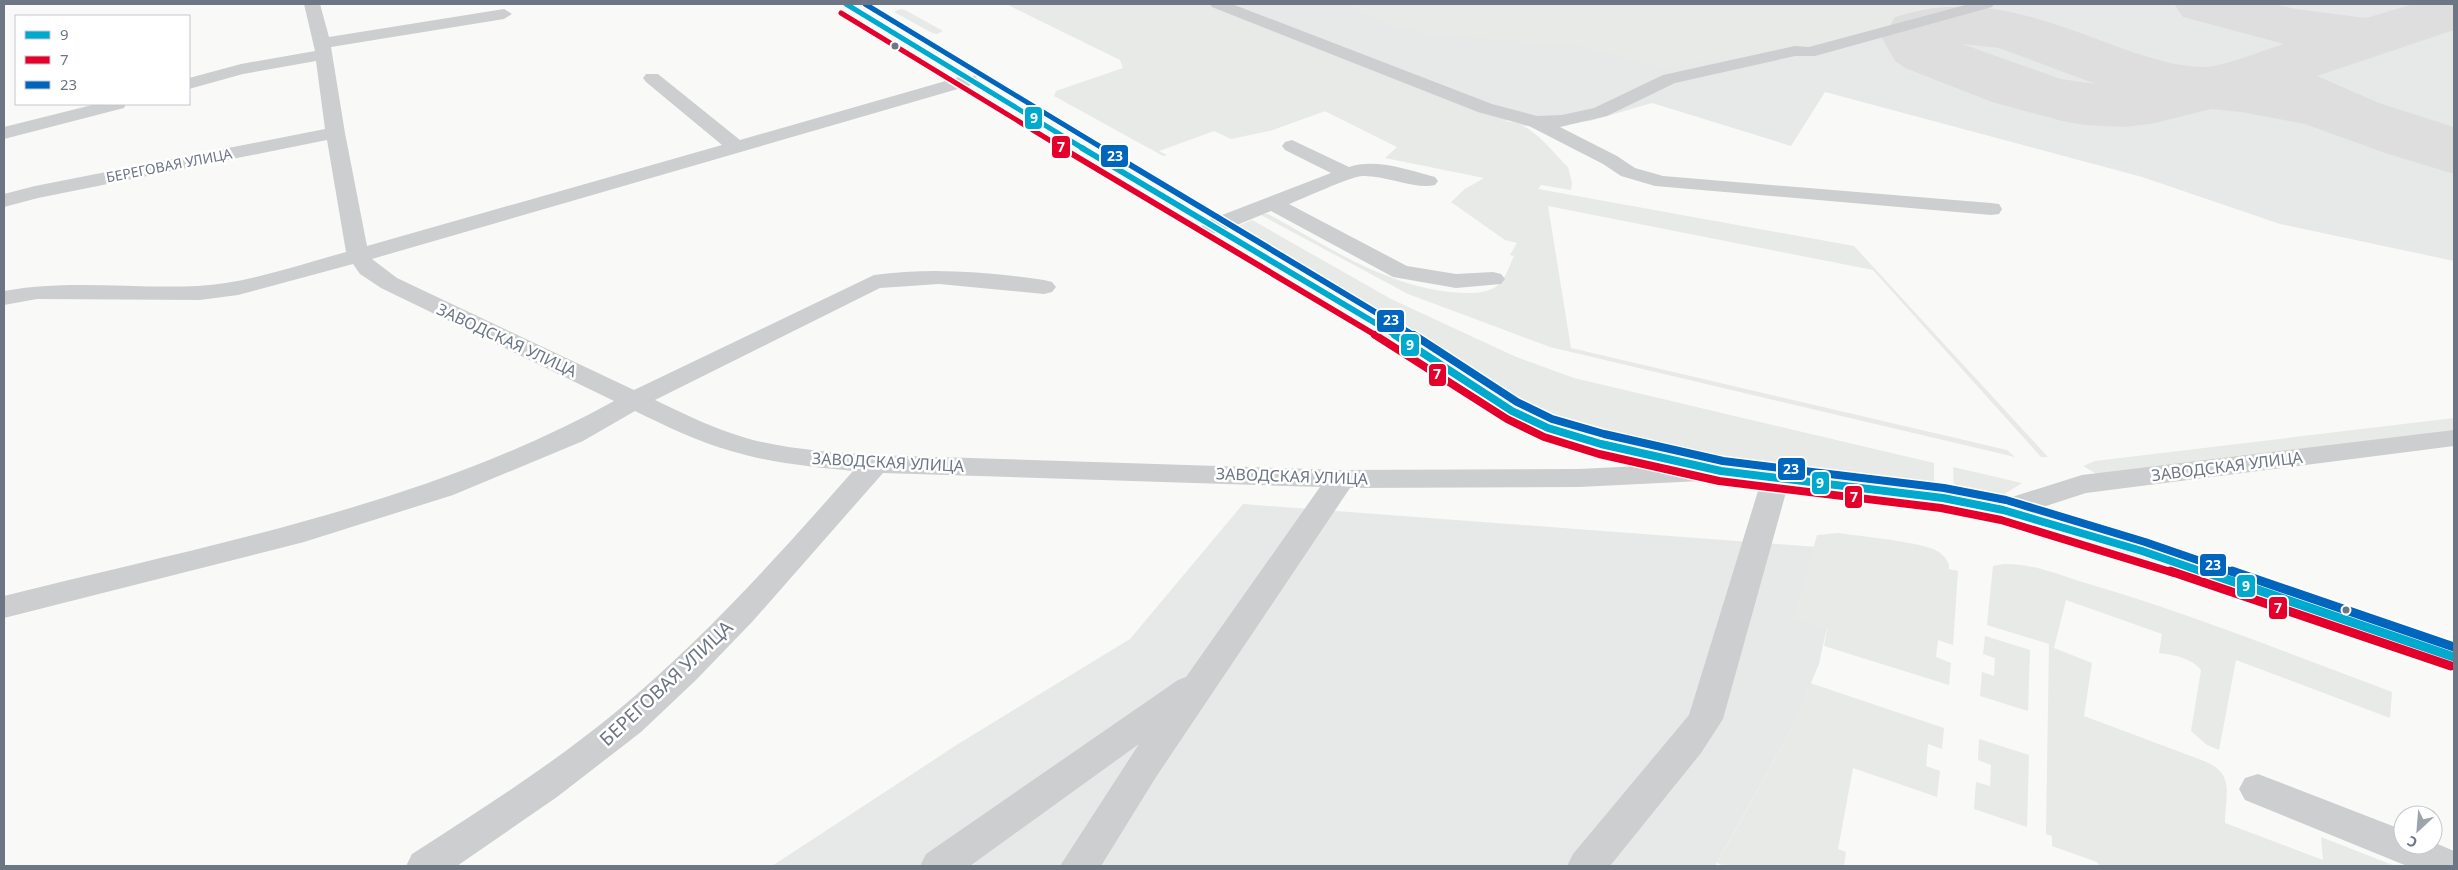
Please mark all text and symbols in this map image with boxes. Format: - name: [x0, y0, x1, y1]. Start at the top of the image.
- legend: [15, 15, 190, 105]
- text: 9: [60, 24, 69, 44]
- unlabelled marker: [890, 41, 900, 51]
- text: 7: [60, 49, 69, 69]
- text: 23: [60, 74, 77, 94]
- line badge: 9: [1024, 106, 1043, 130]
- text: 9: [1030, 108, 1038, 127]
- line badge: 7: [1051, 135, 1071, 159]
- text: 7: [1057, 137, 1065, 156]
- street label: БЕРЕГОВАЯ УЛИЦА: [104, 143, 234, 187]
- line badge: 23: [1100, 144, 1129, 168]
- text: 23: [1107, 146, 1123, 165]
- street label: ЗАВОДСКАЯ УЛИЦА: [433, 298, 581, 382]
- line badge: 23: [1376, 309, 1405, 333]
- text: 23: [1383, 310, 1399, 329]
- line badge: 9: [1400, 333, 1420, 357]
- text: 9: [1406, 335, 1414, 354]
- line badge: 7: [1428, 363, 1447, 387]
- text: 7: [1433, 364, 1441, 383]
- street label: ЗАВОДСКАЯ УЛИЦА: [2150, 446, 2305, 486]
- street label: ЗАВОДСКАЯ УЛИЦА: [811, 447, 965, 477]
- line badge: 23: [1777, 457, 1806, 481]
- text: 23: [1783, 459, 1799, 478]
- street label: ЗАВОДСКАЯ УЛИЦА: [1216, 462, 1369, 490]
- line badge: 9: [1811, 471, 1830, 495]
- text: 9: [1816, 473, 1824, 492]
- line badge: 7: [1844, 485, 1863, 509]
- text: 7: [1850, 487, 1858, 506]
- line badge: 23: [2199, 553, 2227, 577]
- text: 23: [2205, 555, 2221, 574]
- line badge: 9: [2236, 574, 2256, 598]
- text: 9: [2242, 576, 2250, 595]
- line badge: 7: [2268, 596, 2288, 620]
- text: 7: [2274, 598, 2282, 617]
- unlabelled marker: [2341, 605, 2351, 615]
- street label: БЕРЕГОВАЯ УЛИЦА: [594, 614, 739, 752]
- north arrow: [2393, 805, 2443, 855]
- text: С: [2404, 832, 2420, 853]

